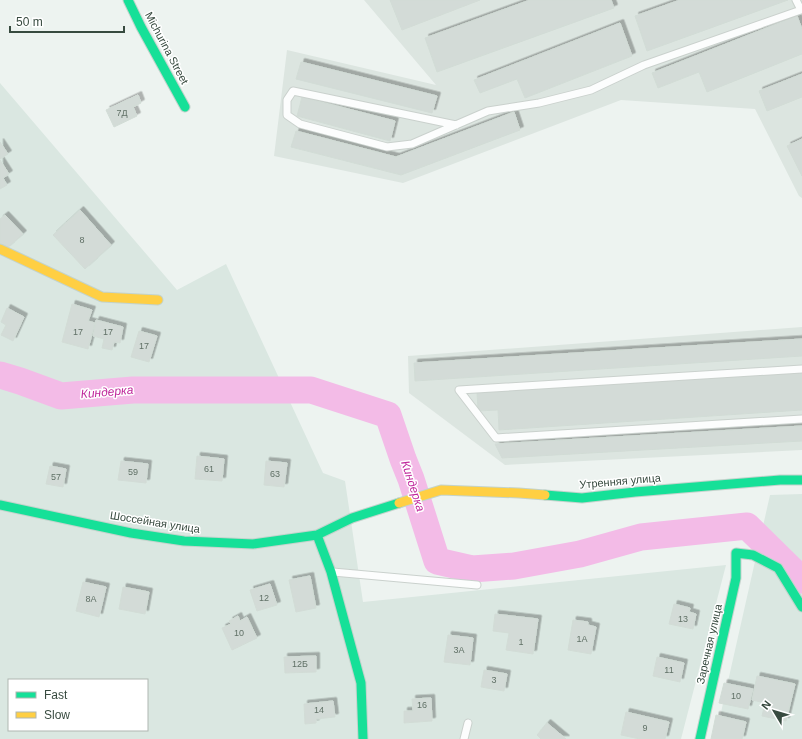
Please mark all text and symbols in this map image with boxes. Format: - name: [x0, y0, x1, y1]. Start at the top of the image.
- scale bar: [10, 8, 124, 34]
- street label: Michurina Street: [143, 10, 191, 86]
- text: 50 m: [16, 15, 43, 29]
- house number: 7Д: [116, 108, 128, 118]
- house number: 8: [79, 235, 85, 245]
- house number: 17: [73, 327, 83, 337]
- house number: 17: [103, 327, 113, 337]
- house number: 17: [139, 341, 149, 351]
- water label: Киндерка: [80, 383, 134, 401]
- water label: Киндерка: [398, 459, 428, 514]
- house number: 61: [204, 464, 214, 474]
- house number: 59: [128, 467, 138, 477]
- house number: 63: [270, 469, 280, 479]
- street label: Утренняя улица: [579, 471, 662, 491]
- house number: 57: [51, 472, 61, 482]
- street label: Шоссейная улица: [109, 509, 202, 535]
- house number: 12: [259, 593, 269, 603]
- house number: 8А: [85, 594, 97, 604]
- street label: Заречная улица: [694, 602, 724, 685]
- house number: 13: [678, 614, 688, 624]
- house number: 10: [234, 628, 244, 638]
- house number: 1А: [576, 634, 588, 644]
- house number: 1: [518, 637, 524, 647]
- house number: 3А: [453, 645, 465, 655]
- house number: 12Б: [292, 659, 308, 669]
- house number: 11: [664, 665, 674, 675]
- house number: 3: [491, 675, 497, 685]
- legend: [8, 679, 148, 731]
- text: Fast: [44, 688, 68, 702]
- house number: 10: [731, 691, 741, 701]
- north arrow: [754, 691, 794, 731]
- text: N: [759, 698, 773, 712]
- house number: 16: [417, 700, 427, 710]
- house number: 14: [314, 705, 324, 715]
- text: Slow: [44, 708, 70, 722]
- house number: 9: [642, 723, 648, 733]

